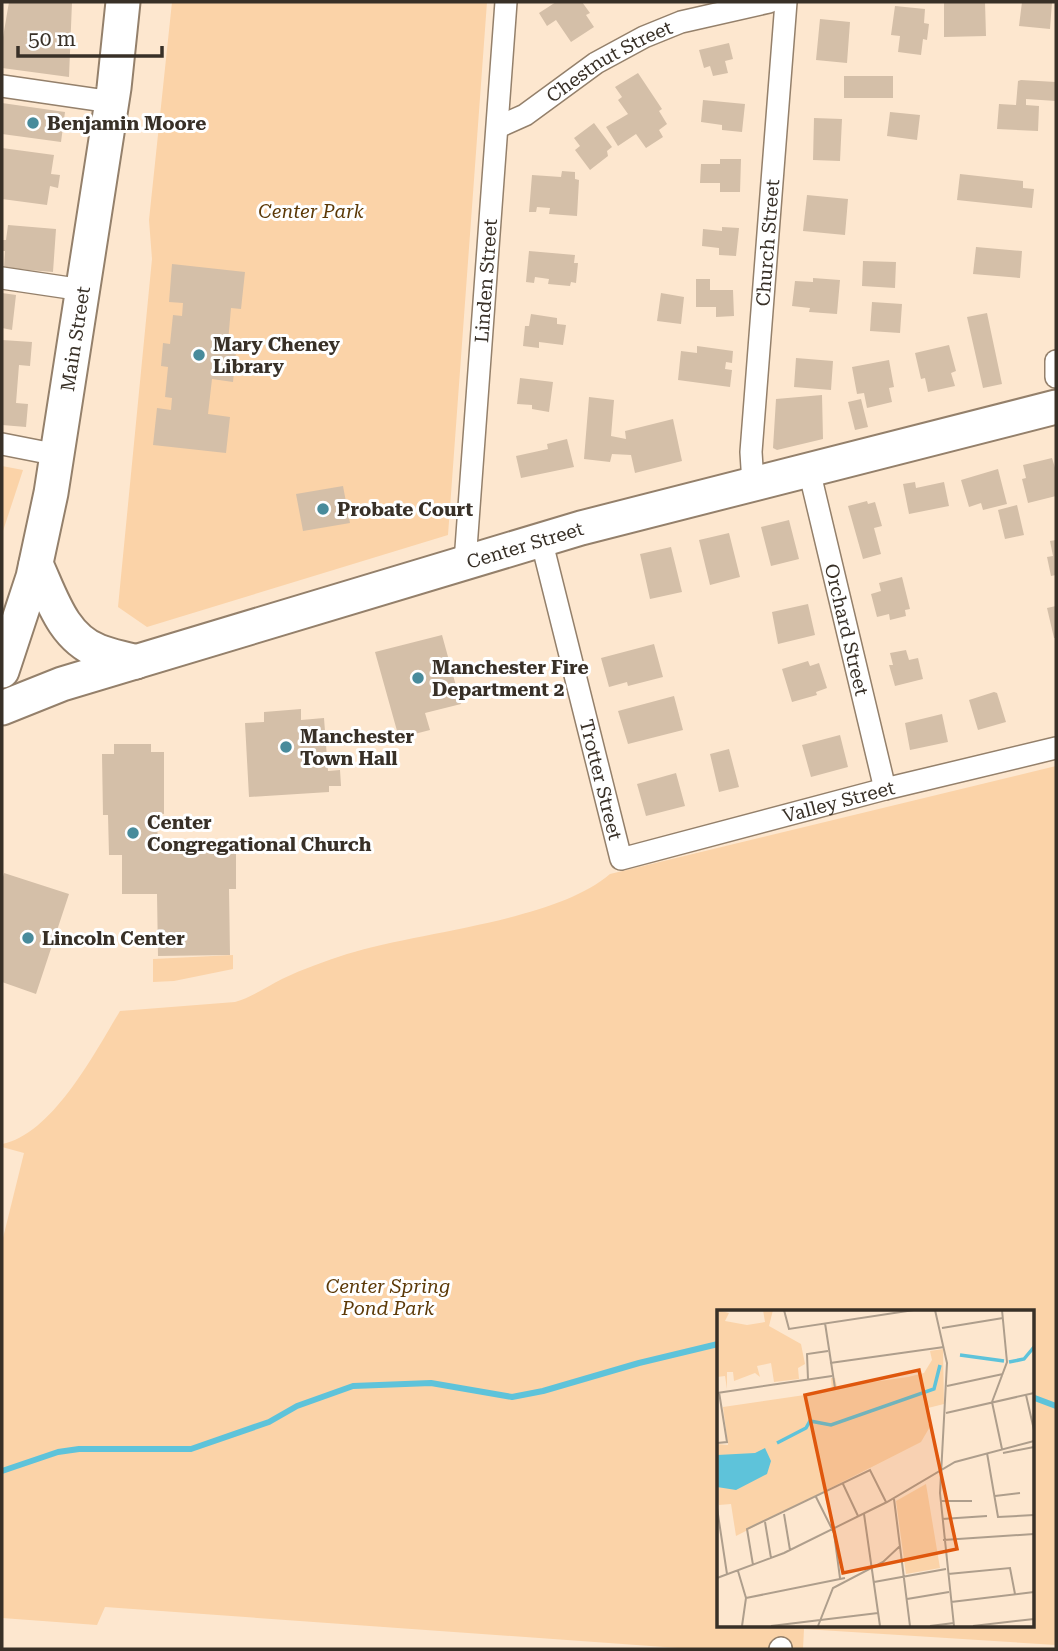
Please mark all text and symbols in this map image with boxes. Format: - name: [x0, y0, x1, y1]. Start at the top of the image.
- scale bar: [18, 14, 161, 58]
- street label: Chestnut Street: [542, 16, 676, 108]
- text: 50 m: [28, 27, 76, 51]
- place label: Benjamin Moore: [47, 112, 206, 135]
- marker: Benjamin Moore: [25, 115, 41, 131]
- street label: Church Street: [751, 178, 784, 307]
- park label: Center Park: [258, 200, 364, 223]
- street label: Linden Street: [470, 218, 502, 344]
- street label: Main Street: [56, 285, 95, 393]
- place label: Mary Cheney Library: [213, 333, 340, 378]
- marker: Mary Cheney Library: [191, 347, 207, 363]
- place label: Probate Court: [337, 498, 473, 521]
- marker: Probate Court: [315, 501, 331, 517]
- street label: Center Street: [464, 517, 586, 574]
- street label: Orchard Street: [820, 561, 873, 698]
- place label: Manchester Fire Department 2: [432, 656, 589, 701]
- marker: Manchester Fire Department 2: [410, 670, 426, 686]
- street label: Trotter Street: [575, 717, 627, 842]
- place label: Manchester Town Hall: [300, 725, 414, 770]
- marker: Manchester Town Hall: [278, 739, 294, 755]
- street label: Valley Street: [780, 776, 897, 828]
- place label: Center Congregational Church: [147, 811, 372, 856]
- marker: Center Congregational Church: [125, 825, 141, 841]
- place label: Lincoln Center: [42, 927, 185, 950]
- marker: Lincoln Center: [20, 930, 36, 946]
- park label: Center Spring Pond Park: [326, 1275, 450, 1320]
- inset map: [717, 1310, 1034, 1626]

